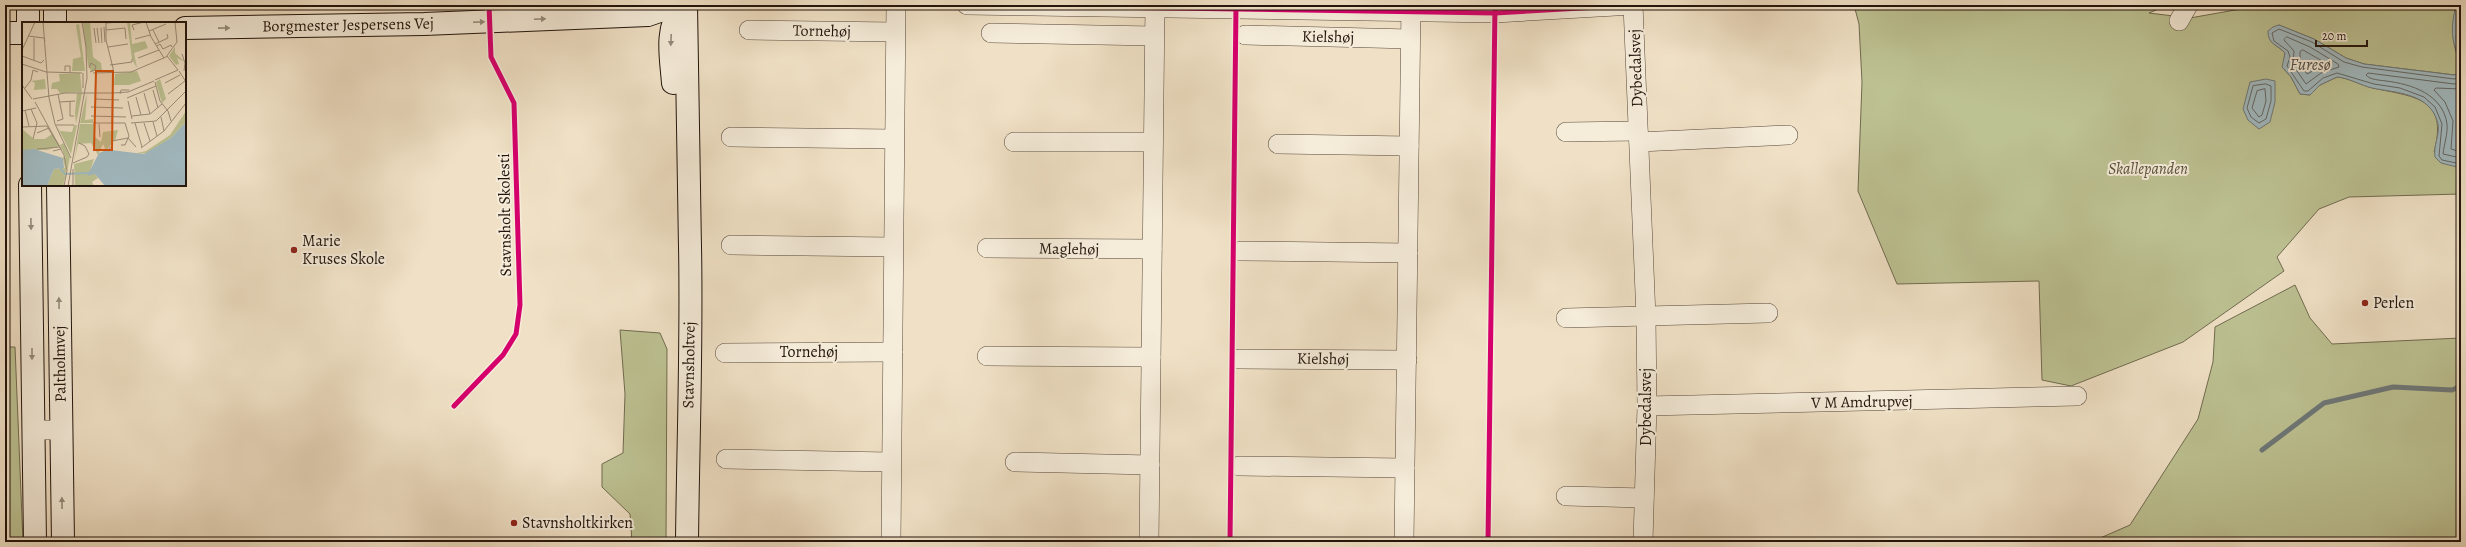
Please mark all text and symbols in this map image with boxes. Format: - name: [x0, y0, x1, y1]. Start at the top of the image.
- street label: Borgmester Jespersens Vej: [262, 13, 434, 37]
- one-way arrow: [534, 16, 547, 22]
- one-way arrow: [473, 18, 485, 25]
- street label: Tornehøj: [793, 19, 851, 43]
- inset map: [22, 22, 186, 186]
- scale bar: [2316, 22, 2367, 48]
- one-way arrow: [218, 25, 231, 31]
- street label: Kielshøj: [1302, 26, 1354, 48]
- text: 20 m: [2322, 28, 2346, 44]
- street label: Dybedalsvej: [1624, 29, 1648, 107]
- one-way arrow: [668, 34, 674, 47]
- water label: Furesø: [2289, 53, 2331, 76]
- street label: Stavnsholt Skolesti: [493, 153, 517, 277]
- park label: Skallepanden: [2108, 158, 2188, 180]
- one-way arrow: [28, 218, 34, 231]
- place label: Marie Kruses Skole: [302, 230, 385, 270]
- street label: Maglehøj: [1039, 237, 1099, 261]
- marker: Marie Kruses Skole: [289, 245, 299, 255]
- place label: Perlen: [2373, 292, 2414, 314]
- one-way arrow: [56, 297, 63, 309]
- marker: Perlen: [2360, 298, 2370, 308]
- street label: Stavnsholtvej: [677, 321, 701, 409]
- street label: Paltholmvej: [48, 326, 72, 402]
- street label: Tornehøj: [780, 341, 838, 363]
- one-way arrow: [29, 348, 35, 361]
- street label: Kielshøj: [1297, 348, 1349, 370]
- street label: Dybedalsvej: [1635, 368, 1657, 446]
- street label: V M Amdrupvej: [1810, 390, 1913, 414]
- one-way arrow: [59, 497, 66, 509]
- place label: Stavnsholtkirken: [522, 512, 633, 534]
- marker: Stavnsholtkirken: [509, 518, 519, 528]

